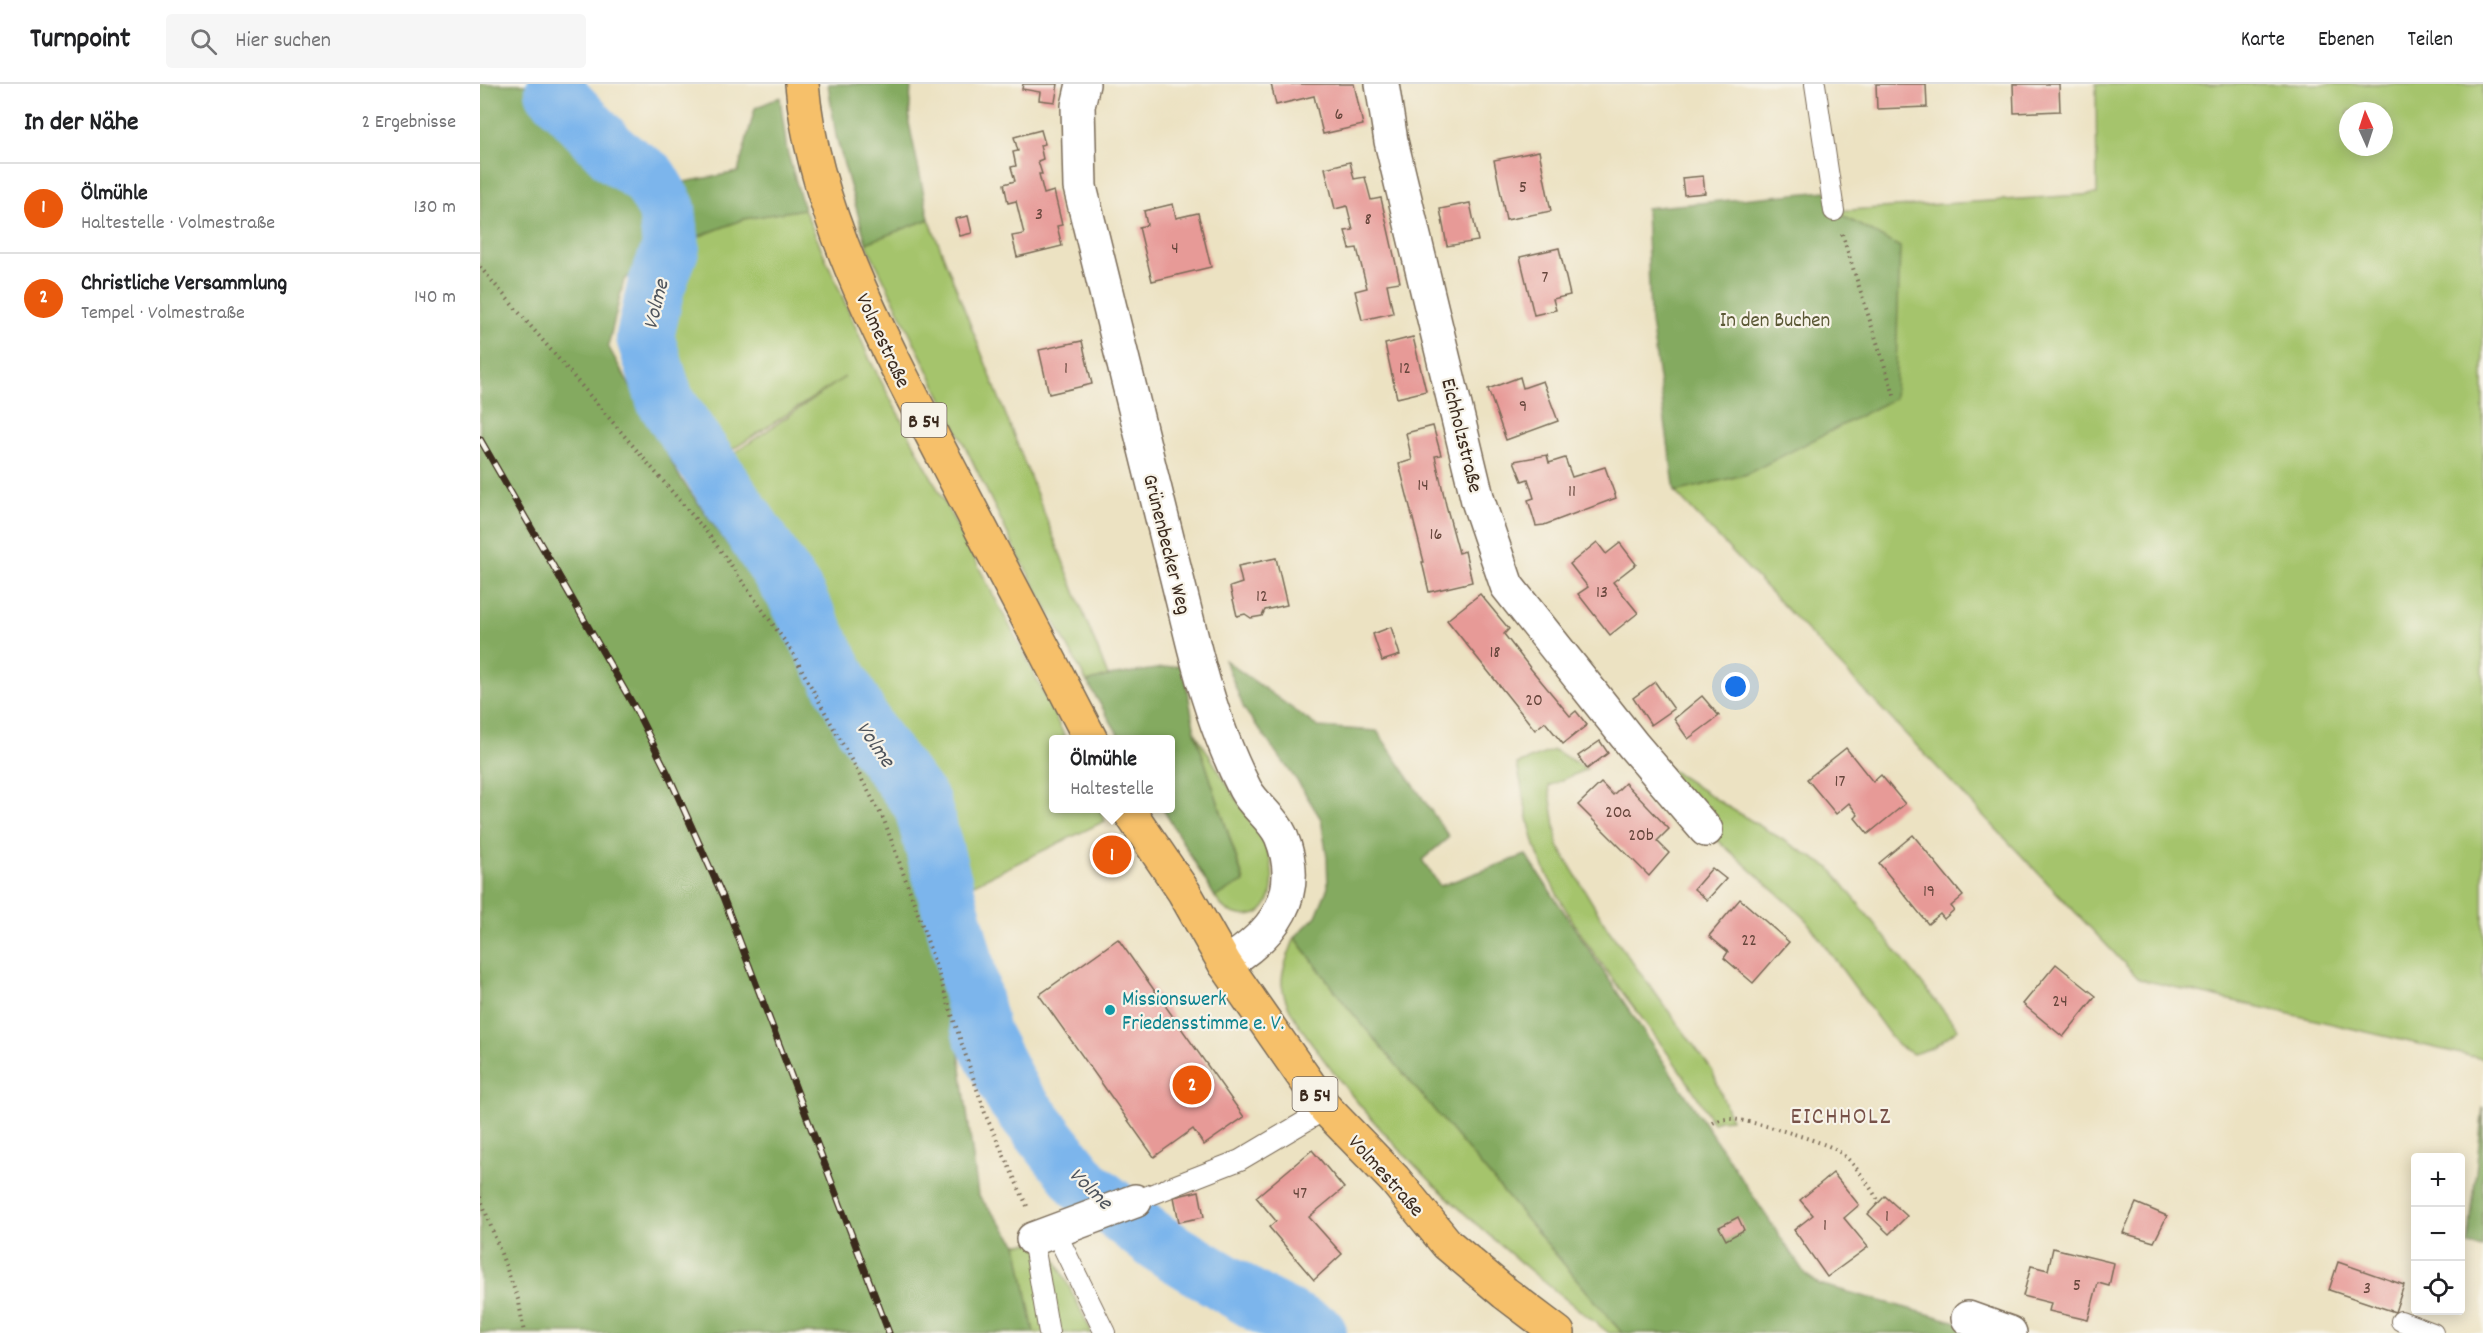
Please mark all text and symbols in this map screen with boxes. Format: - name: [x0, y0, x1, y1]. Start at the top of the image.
- search box: [166, 14, 586, 68]
- text: Turnpoint: [30, 21, 130, 61]
- icon: search: [187, 25, 220, 58]
- text: Hier suchen: [235, 26, 331, 57]
- text: Karte: [2241, 26, 2285, 56]
- text: Ebenen: [2318, 26, 2375, 56]
- text: Teilen: [2408, 26, 2453, 56]
- north arrow: [2339, 102, 2393, 156]
- house number: 6: [1335, 103, 1343, 128]
- text: In der Nähe: [24, 105, 138, 142]
- text: 2 Ergebnisse: [361, 109, 456, 137]
- house number: 5: [1519, 176, 1527, 201]
- text: Ölmühle: [81, 179, 148, 210]
- text: 1: [41, 194, 46, 222]
- text: 130 m: [414, 194, 456, 222]
- house number: 3: [1035, 203, 1043, 228]
- house number: 8: [1364, 208, 1372, 233]
- text: Haltestelle · Volmestraße: [81, 210, 275, 238]
- house number: 4: [1171, 237, 1179, 262]
- house number: 7: [1542, 266, 1549, 291]
- text: Christliche Versammlung: [81, 269, 287, 300]
- water label: Volme: [636, 275, 679, 333]
- text: 2: [39, 284, 48, 312]
- text: 140 m: [414, 284, 456, 312]
- street label: Volmestraße: [846, 289, 916, 394]
- text: Tempel · Volmestraße: [81, 300, 245, 328]
- park label: In den Buchen: [1720, 307, 1830, 337]
- house number: 1: [1064, 357, 1068, 382]
- house number: 12: [1399, 357, 1411, 382]
- street label: Eichholzstraße: [1431, 375, 1489, 496]
- house number: 9: [1519, 395, 1527, 420]
- road number: B 54: [902, 403, 946, 437]
- street label: Grünenbecker Weg: [1133, 471, 1197, 618]
- house number: 14: [1417, 474, 1429, 499]
- house number: 11: [1568, 480, 1576, 505]
- house number: 16: [1430, 523, 1442, 548]
- house number: 13: [1596, 581, 1608, 606]
- house number: 12: [1256, 585, 1268, 610]
- house number: 18: [1489, 641, 1501, 666]
- your location: [1721, 672, 1750, 701]
- house number: 20: [1525, 689, 1543, 714]
- water label: Volme: [847, 715, 902, 776]
- popup: [1049, 735, 1175, 813]
- text: Ölmühle: [1070, 745, 1137, 776]
- house number: 17: [1835, 770, 1846, 795]
- text: Haltestelle: [1070, 776, 1154, 804]
- house number: 20a: [1605, 801, 1632, 826]
- house number: 20b: [1628, 824, 1654, 849]
- pin: 1: [1092, 832, 1132, 878]
- house number: 19: [1923, 880, 1935, 905]
- house number: 22: [1741, 929, 1757, 954]
- place label: Missionswerk Friedensstimme e. V.: [1122, 986, 1284, 1040]
- house number: 24: [2052, 990, 2068, 1015]
- marker: Missionswerk Friedensstimme e. V.: [1103, 1003, 1117, 1017]
- pin: 2: [1172, 1062, 1212, 1108]
- road number: B 54: [1292, 1077, 1338, 1111]
- district label: EICHHOLZ: [1791, 1101, 1891, 1135]
- street label: Volmestraße: [1340, 1129, 1430, 1225]
- map controls: [2411, 1153, 2465, 1315]
- button: +: [2411, 1153, 2465, 1207]
- water label: Volme: [1061, 1161, 1119, 1219]
- house number: 47: [1293, 1182, 1307, 1207]
- house number: 1: [1885, 1205, 1889, 1230]
- button: −: [2411, 1207, 2465, 1261]
- house number: 1: [1823, 1214, 1827, 1239]
- button: locate: [2411, 1261, 2465, 1315]
- house number: 5: [2073, 1274, 2081, 1299]
- house number: 3: [2363, 1277, 2371, 1302]

